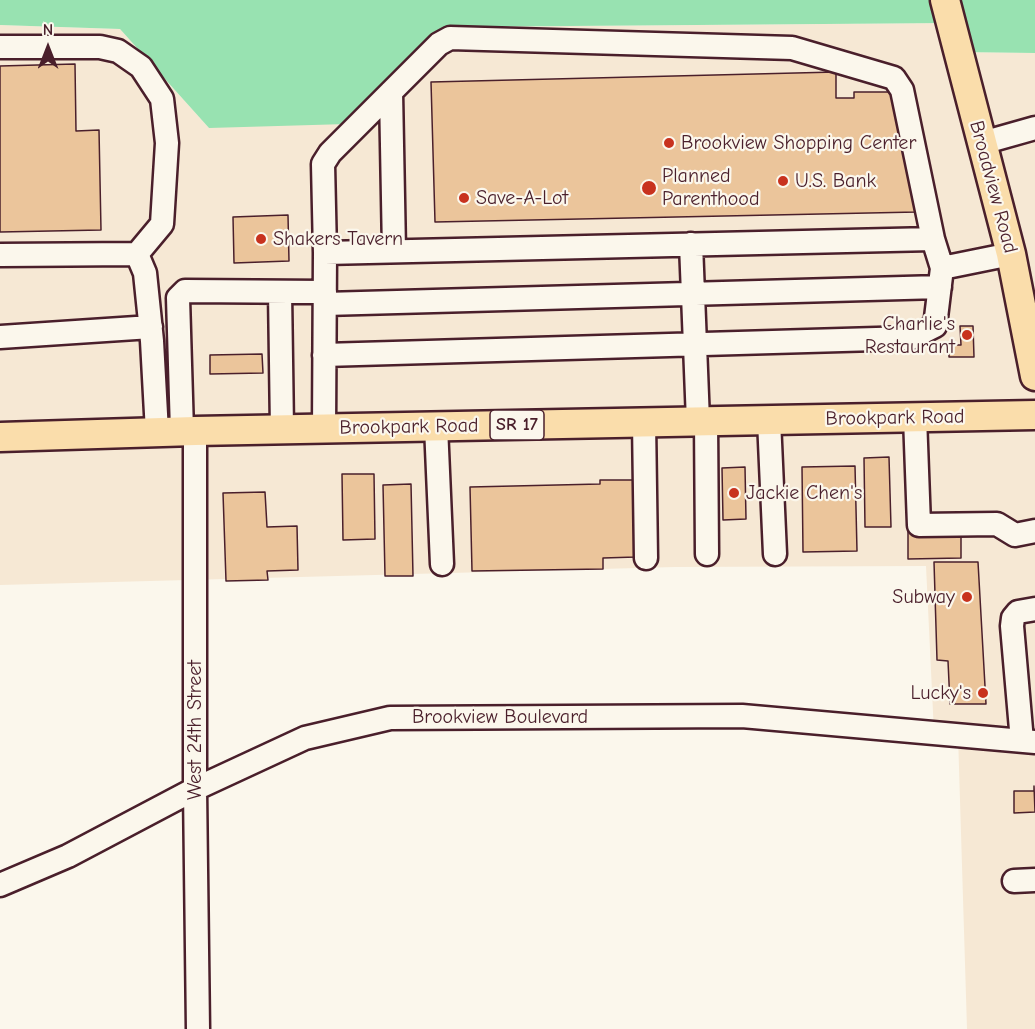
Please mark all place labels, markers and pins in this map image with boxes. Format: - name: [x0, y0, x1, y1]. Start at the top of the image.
- place label: Brookview Shopping Center: [681, 131, 916, 155]
- marker: Brookview Shopping Center: [662, 136, 676, 150]
- place label: Planned Parenthood: [662, 164, 760, 211]
- place label: U.S. Bank: [795, 169, 876, 193]
- marker: U.S. Bank: [776, 174, 790, 188]
- marker: Planned Parenthood: [640, 179, 658, 197]
- place label: Save-A-Lot: [476, 186, 568, 210]
- marker: Save-A-Lot: [457, 191, 471, 205]
- place label: Shakers Tavern: [273, 227, 403, 251]
- marker: Shakers Tavern: [254, 232, 268, 246]
- place label: Charlie's Restaurant: [865, 312, 955, 359]
- marker: Charlie's Restaurant: [960, 328, 974, 342]
- place label: Jackie Chen's: [746, 481, 862, 505]
- marker: Jackie Chen's: [727, 486, 741, 500]
- place label: Subway: [892, 585, 955, 609]
- marker: Subway: [960, 590, 974, 604]
- place label: Lucky's: [911, 681, 971, 705]
- marker: Lucky's: [976, 686, 990, 700]

